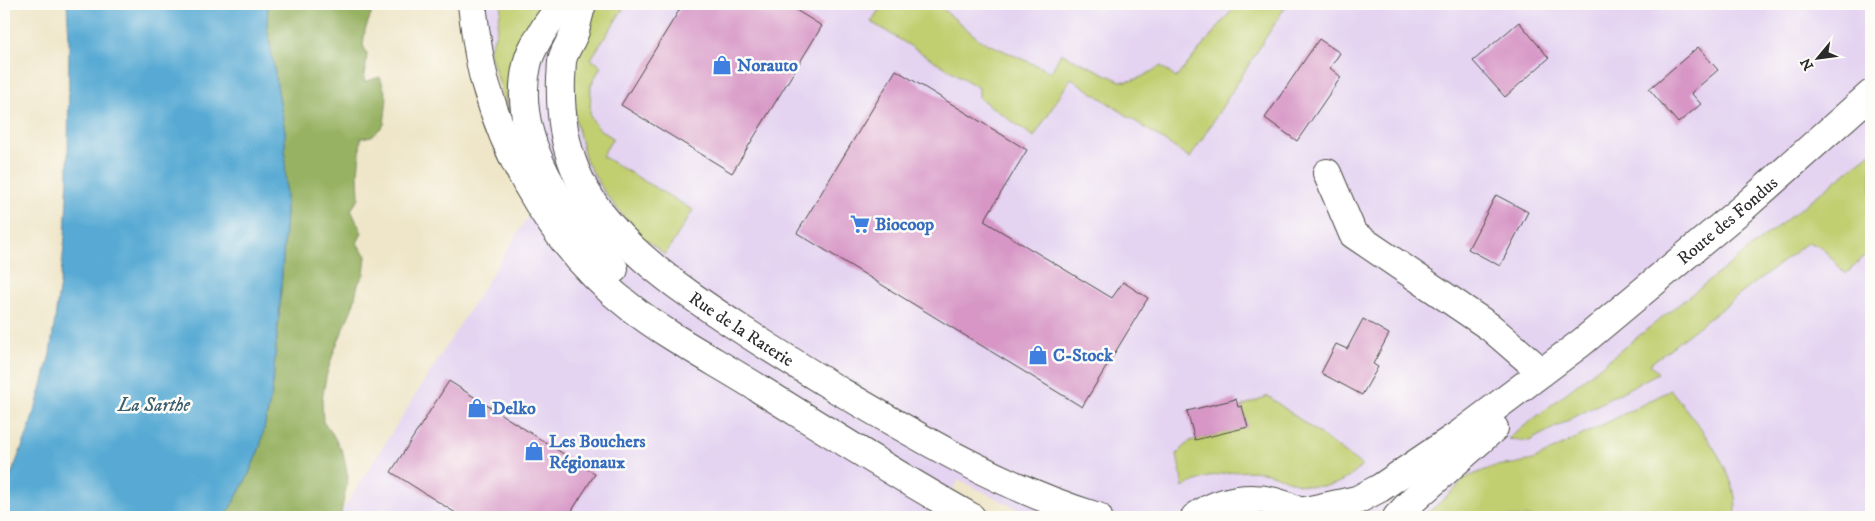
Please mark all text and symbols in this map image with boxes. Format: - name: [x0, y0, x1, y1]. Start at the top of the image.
- north arrow: [1792, 32, 1842, 82]
- shop icon: Norauto: [711, 54, 733, 76]
- text: N: [1797, 54, 1818, 73]
- place label: Norauto: [737, 55, 798, 77]
- street label: Route des Fondus: [1673, 172, 1783, 270]
- supermarket icon: Biocoop: [849, 213, 871, 235]
- place label: Biocoop: [875, 214, 934, 236]
- street label: Rue de la Raterie: [684, 287, 798, 372]
- shop icon: C-Stock: [1027, 344, 1049, 366]
- place label: C-Stock: [1053, 345, 1114, 367]
- water label: La Sarthe: [117, 394, 191, 417]
- shop icon: Delko: [466, 397, 488, 419]
- place label: Delko: [492, 398, 536, 420]
- place label: Les Bouchers Régionaux: [549, 431, 645, 474]
- shop icon: Les Bouchers Régionaux: [523, 440, 545, 462]

